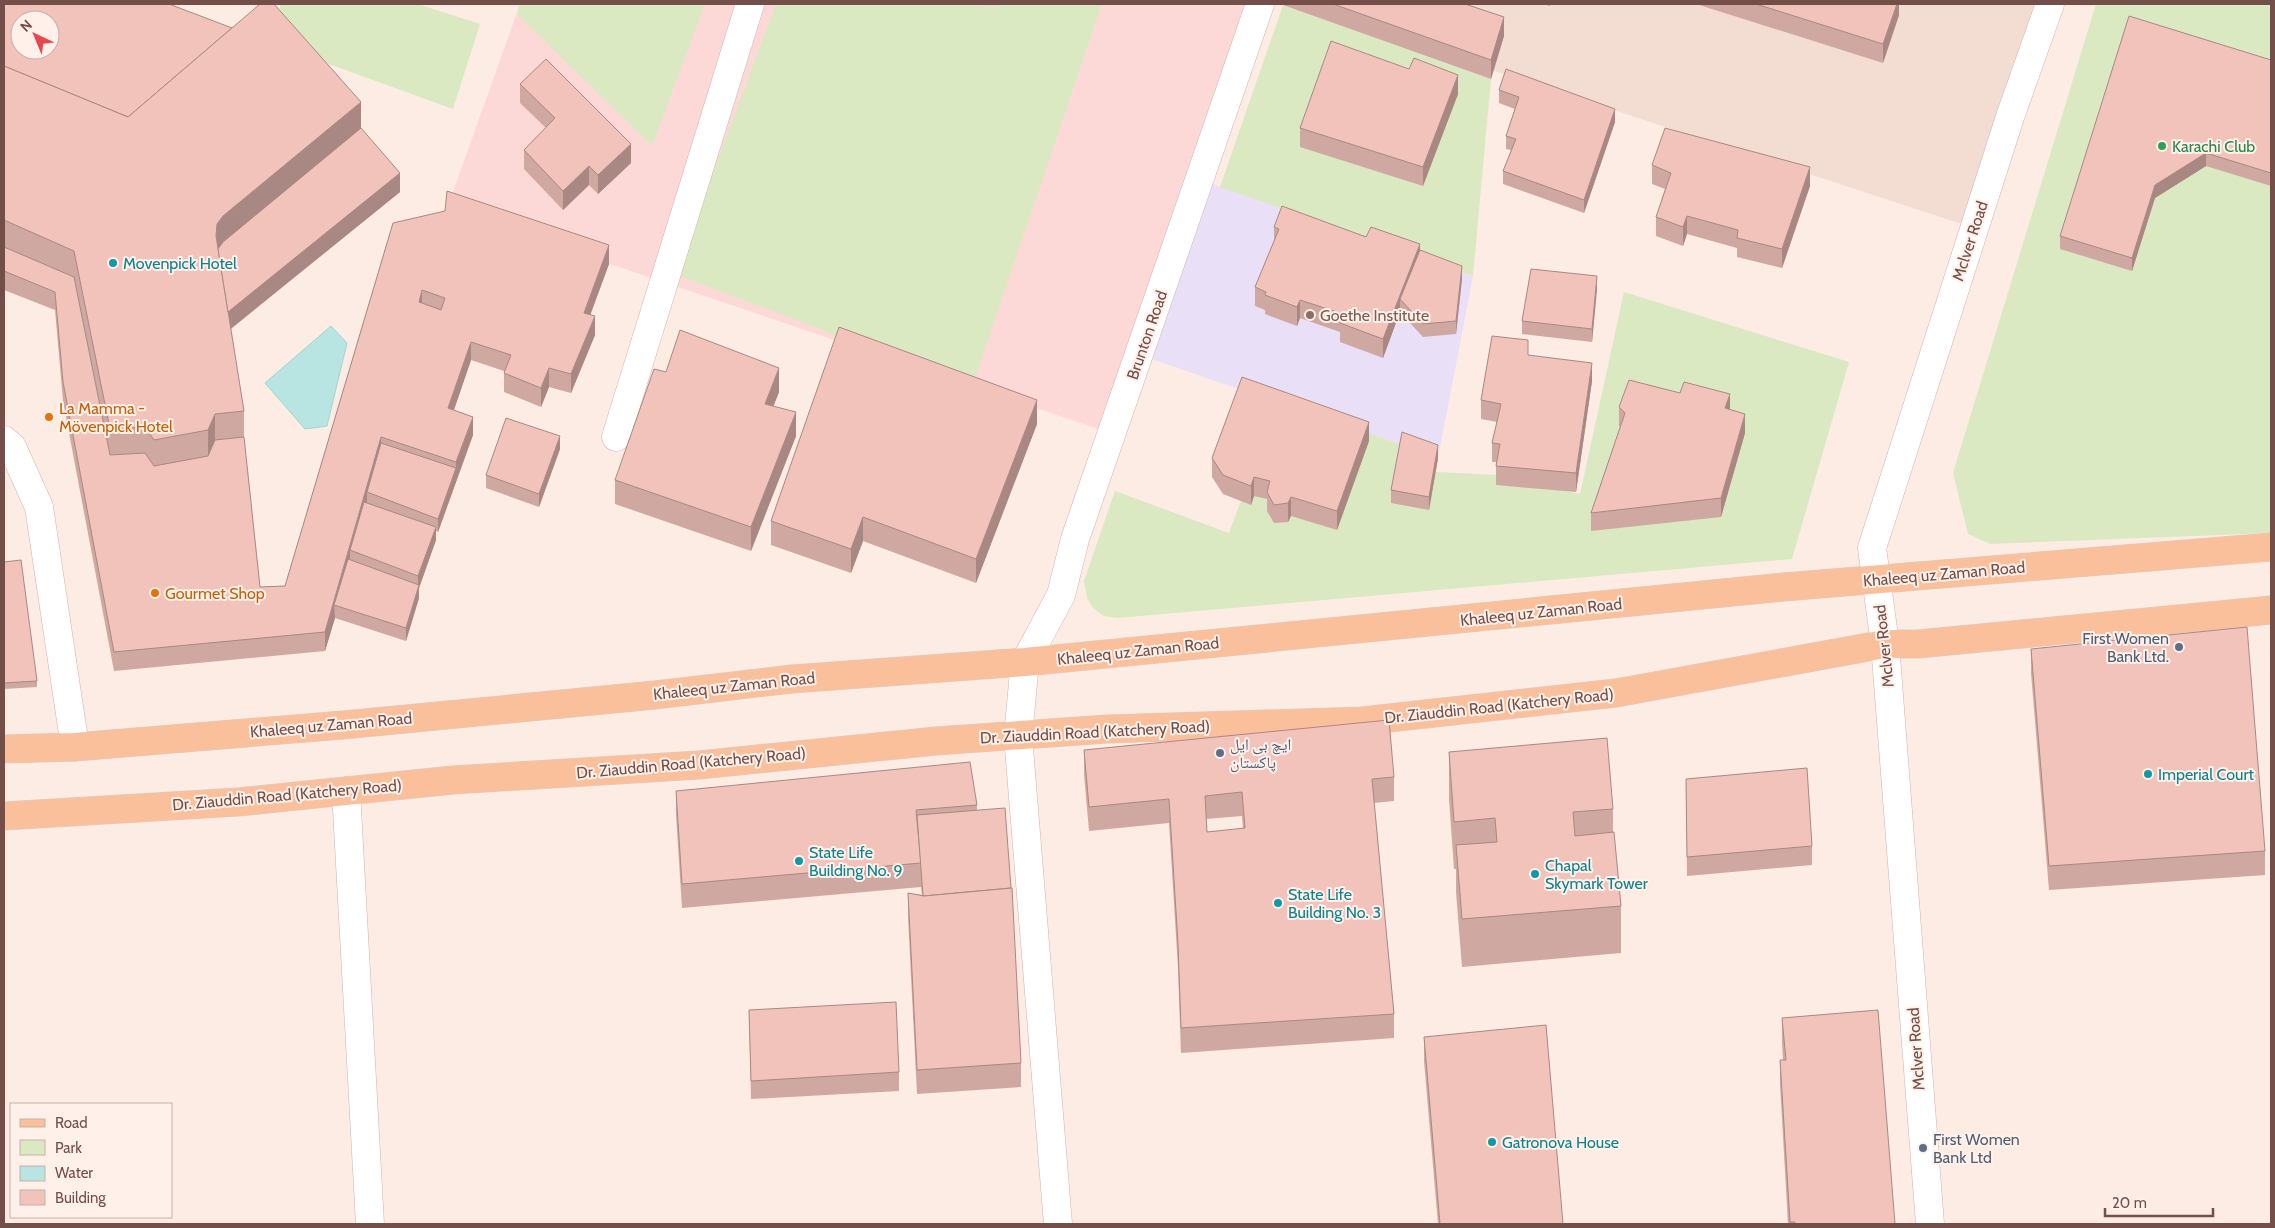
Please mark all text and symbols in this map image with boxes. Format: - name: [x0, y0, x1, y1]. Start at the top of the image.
- north arrow: [10, 10, 60, 60]
- text: N: [16, 16, 36, 36]
- place label: Karachi Club: [2172, 137, 2255, 156]
- marker: Karachi Club: [2156, 140, 2168, 152]
- street label: Mclver Road: [1948, 199, 1992, 283]
- place label: Movenpick Hotel: [123, 254, 237, 273]
- marker: Movenpick Hotel: [107, 257, 119, 269]
- street label: Brunton Road: [1123, 288, 1171, 382]
- place label: Goethe Institute: [1320, 306, 1429, 325]
- marker: Goethe Institute: [1304, 309, 1316, 321]
- place label: La Mamma - Mövenpick Hotel: [59, 399, 173, 436]
- marker: La Mamma - Mövenpick Hotel: [43, 411, 55, 423]
- street label: Khaleeq uz Zaman Road: [1862, 557, 2026, 591]
- place label: Gourmet Shop: [165, 584, 265, 603]
- marker: Gourmet Shop: [149, 587, 161, 599]
- street label: Khaleeq uz Zaman Road: [1459, 594, 1623, 630]
- street label: Mclver Road: [1870, 604, 1898, 688]
- place label: First Women Bank Ltd.: [2082, 629, 2169, 666]
- street label: Khaleeq uz Zaman Road: [1056, 633, 1220, 669]
- marker: First Women Bank Ltd.: [2173, 641, 2185, 653]
- street label: Khaleeq uz Zaman Road: [652, 668, 816, 704]
- street label: Dr. Ziauddin Road (Katchery Road): [1383, 685, 1615, 727]
- street label: Khaleeq uz Zaman Road: [249, 708, 413, 742]
- street label: Dr. Ziauddin Road (Katchery Road): [979, 716, 1211, 748]
- place label: ایچ بی ایل پاکستان: [1230, 735, 1291, 773]
- street label: Dr. Ziauddin Road (Katchery Road): [575, 743, 807, 783]
- marker: ایچ بی ایل پاکستان: [1214, 747, 1226, 759]
- place label: Imperial Court: [2158, 765, 2254, 784]
- marker: Imperial Court: [2142, 768, 2154, 780]
- street label: Dr. Ziauddin Road (Katchery Road): [171, 775, 403, 815]
- place label: State Life Building No. 9: [809, 843, 903, 880]
- marker: State Life Building No. 9: [793, 855, 805, 867]
- place label: Chapal Skymark Tower: [1545, 856, 1649, 893]
- marker: Chapal Skymark Tower: [1529, 868, 1541, 880]
- place label: State Life Building No. 3: [1288, 885, 1381, 922]
- marker: State Life Building No. 3: [1272, 897, 1284, 909]
- street label: Mclver Road: [1904, 1007, 1928, 1091]
- legend: [10, 1103, 172, 1218]
- text: Road: [55, 1114, 88, 1132]
- place label: First Women Bank Ltd: [1933, 1130, 2020, 1167]
- place label: Gatronova House: [1502, 1133, 1619, 1152]
- marker: Gatronova House: [1486, 1136, 1498, 1148]
- text: Park: [55, 1139, 82, 1157]
- marker: First Women Bank Ltd: [1917, 1142, 1929, 1154]
- text: Water: [55, 1164, 93, 1182]
- scale bar: [2105, 1186, 2212, 1218]
- text: Building: [55, 1189, 106, 1207]
- text: 20 m: [2112, 1194, 2147, 1212]

